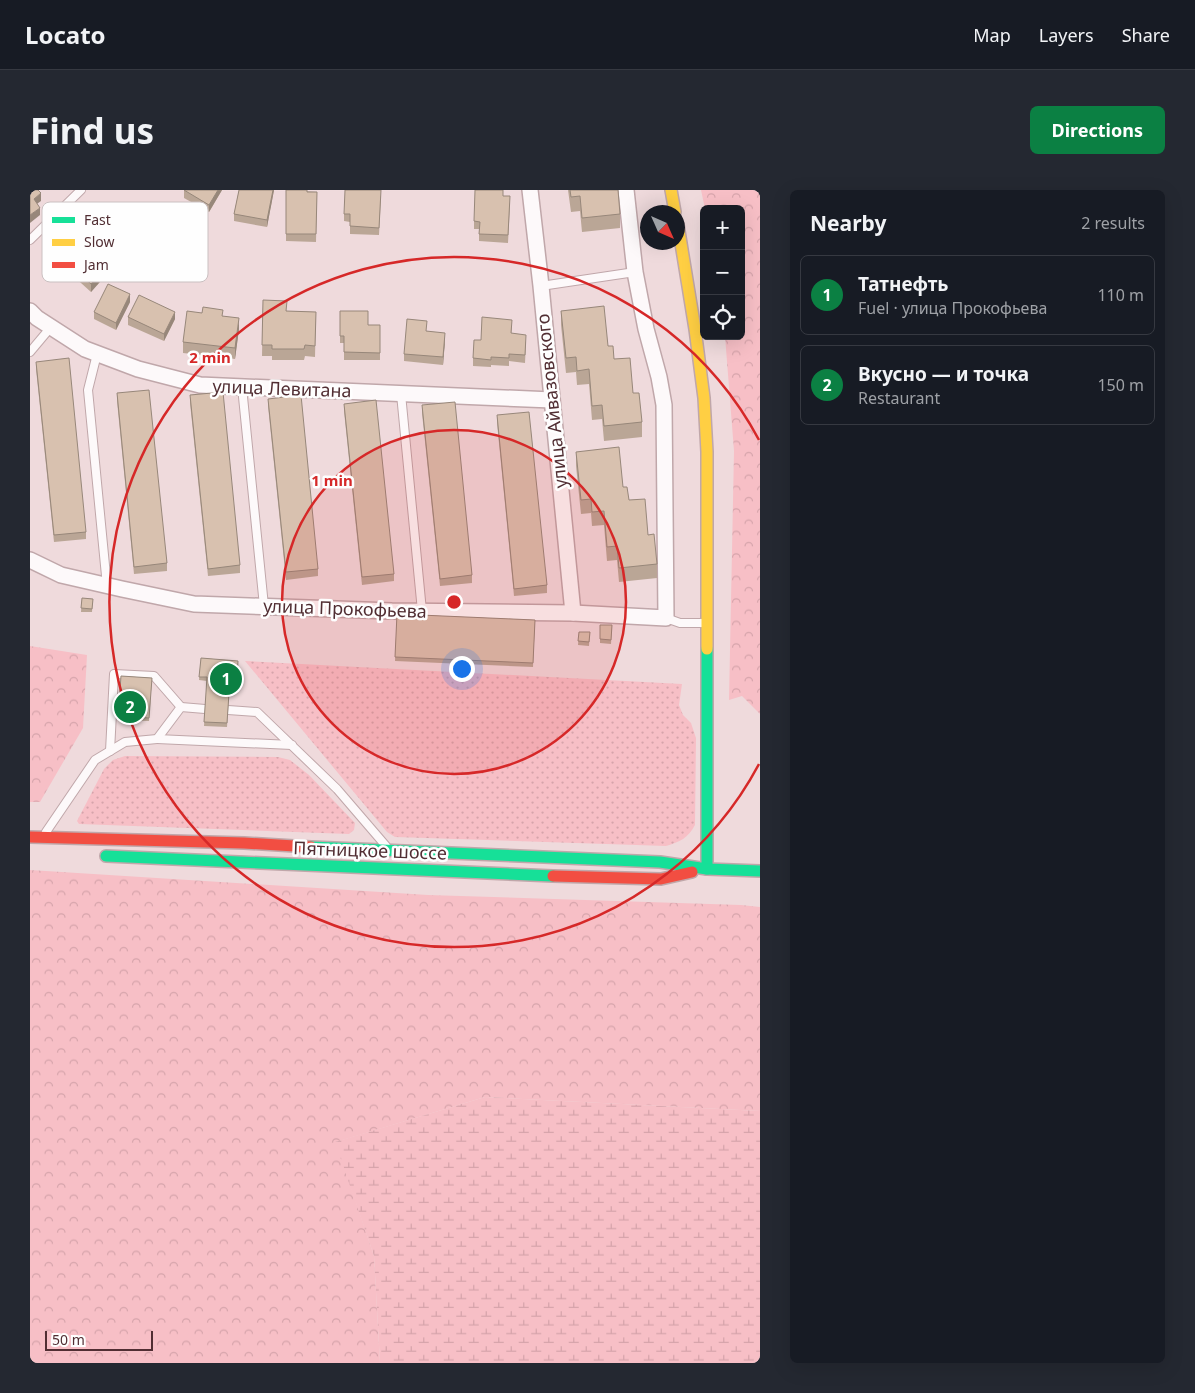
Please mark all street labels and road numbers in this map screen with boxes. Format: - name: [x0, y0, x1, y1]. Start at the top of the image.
- street label: улица Айвазовского: [530, 313, 572, 490]
- street label: улица Левитана: [212, 374, 352, 402]
- street label: улица Прокофьева: [263, 593, 427, 623]
- street label: Пятницкое шоссе: [293, 835, 447, 865]

